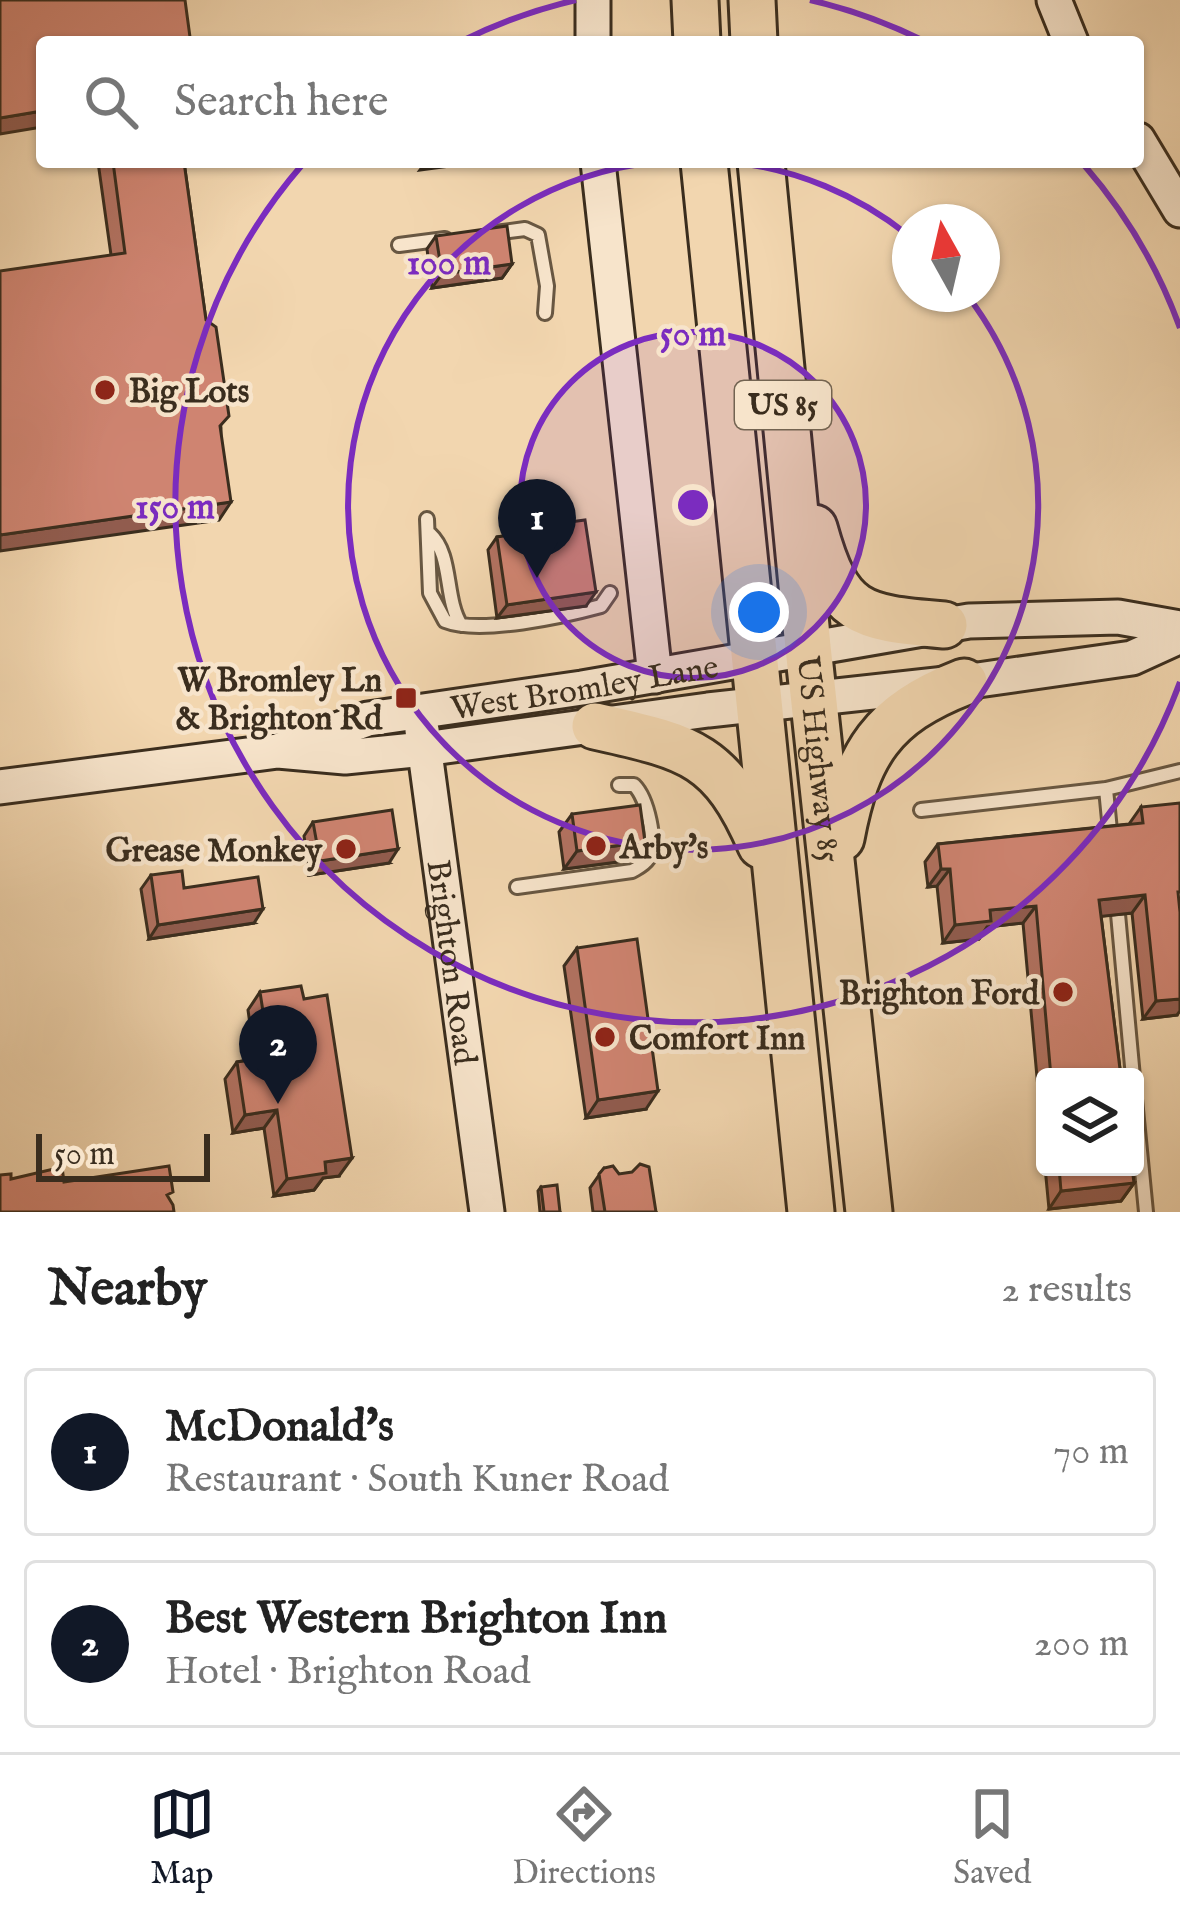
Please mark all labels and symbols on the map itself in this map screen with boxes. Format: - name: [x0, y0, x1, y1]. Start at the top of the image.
- north arrow: [892, 204, 1000, 312]
- text: 100 m: [407, 241, 491, 287]
- text: 50 m: [660, 312, 726, 358]
- place label: Big Lots: [129, 372, 249, 414]
- marker: Big Lots: [92, 377, 118, 403]
- road number: US 85: [735, 381, 831, 429]
- pin: 1: [498, 479, 576, 578]
- centre of rings: [672, 484, 714, 526]
- text: 150 m: [135, 485, 215, 531]
- your location: [729, 582, 789, 642]
- street label: West Bromley Lane: [448, 647, 722, 731]
- street label: US Highway 85: [785, 654, 849, 865]
- place label: W Bromley Ln & Brighton Rd: [176, 661, 383, 741]
- marker: W Bromley Ln & Brighton Rd: [393, 685, 419, 711]
- place label: Arby's: [618, 828, 708, 870]
- place label: Grease Monkey: [106, 831, 323, 873]
- marker: Arby's: [583, 833, 609, 859]
- marker: Grease Monkey: [333, 836, 359, 862]
- street label: Brighton Road: [416, 857, 485, 1068]
- place label: Brighton Ford: [839, 974, 1040, 1016]
- marker: Brighton Ford: [1050, 979, 1076, 1005]
- pin: 2: [239, 1005, 317, 1104]
- place label: Comfort Inn: [629, 1019, 806, 1061]
- marker: Comfort Inn: [592, 1024, 618, 1050]
- scale bar: [36, 1128, 210, 1181]

